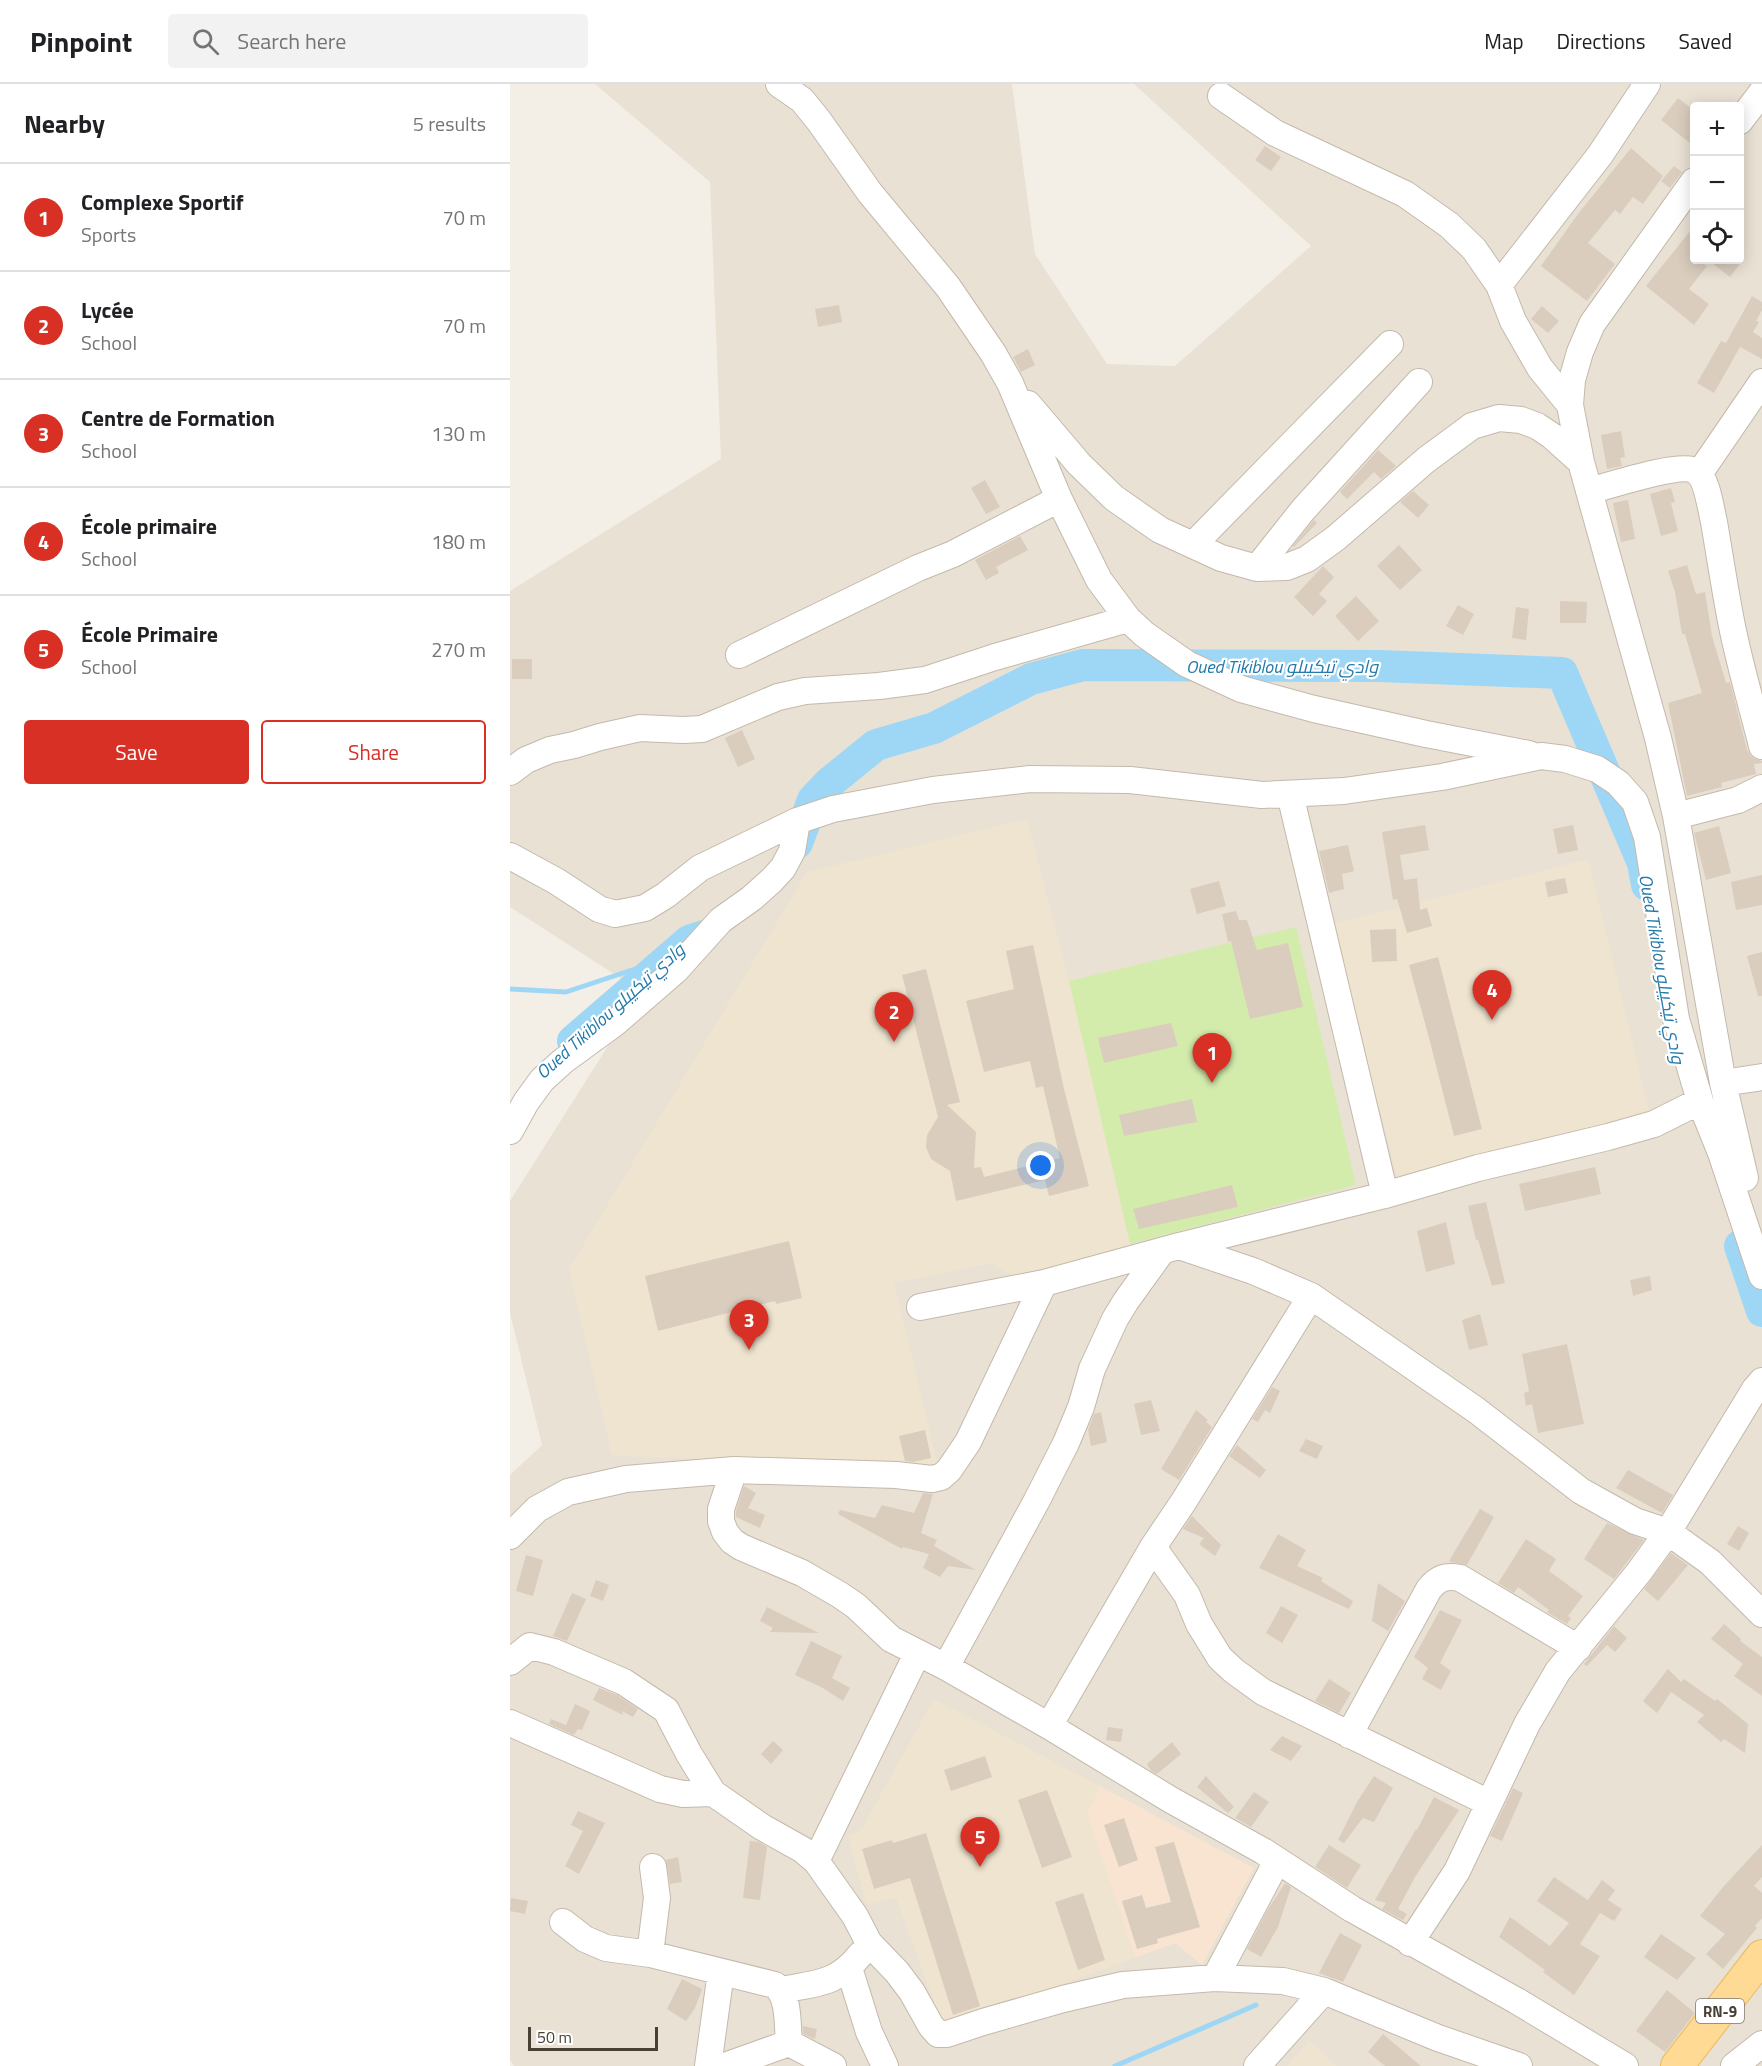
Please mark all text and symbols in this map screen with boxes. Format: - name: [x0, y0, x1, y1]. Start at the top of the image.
- search box: [168, 14, 588, 68]
- text: Pinpoint: [30, 20, 132, 63]
- text: Search here: [237, 24, 346, 58]
- icon: search: [189, 25, 222, 58]
- text: Map: [1484, 25, 1524, 57]
- text: Directions: [1557, 25, 1646, 57]
- text: Saved: [1679, 25, 1732, 57]
- map controls: [1690, 102, 1744, 264]
- button: +: [1690, 102, 1744, 156]
- text: Nearby: [24, 104, 105, 143]
- text: 5 results: [413, 108, 486, 139]
- button: −: [1690, 156, 1744, 210]
- text: Complexe Sportif: [81, 185, 244, 219]
- text: 1: [38, 202, 49, 233]
- text: 70 m: [442, 202, 486, 233]
- button: locate: [1690, 210, 1744, 264]
- text: Sports: [81, 219, 136, 250]
- text: Lycée: [81, 293, 134, 327]
- text: 2: [38, 310, 49, 341]
- text: 70 m: [442, 310, 486, 341]
- text: School: [81, 327, 137, 358]
- text: Centre de Formation: [81, 401, 275, 435]
- text: 3: [38, 418, 49, 449]
- text: 130 m: [431, 418, 486, 449]
- text: School: [81, 435, 137, 466]
- text: École primaire: [81, 509, 217, 543]
- text: 4: [38, 526, 49, 557]
- text: 180 m: [431, 526, 486, 557]
- text: School: [81, 543, 137, 574]
- text: École Primaire: [81, 617, 218, 651]
- text: 5: [38, 634, 49, 665]
- text: 270 m: [431, 634, 486, 665]
- text: School: [81, 651, 137, 682]
- water label: Oued Tikiblou وادي تيكيبلو: [1186, 653, 1379, 681]
- button: Save: [24, 720, 249, 784]
- button: Share: [261, 720, 486, 784]
- water label: Oued Tikiblou وادي تيكيبلو: [1631, 872, 1692, 1067]
- water label: Oued Tikiblou وادي تيكيبلو: [530, 936, 692, 1086]
- pin: 4: [1472, 970, 1512, 1020]
- pin: 2: [874, 992, 914, 1042]
- pin: 1: [1192, 1034, 1232, 1083]
- your location: [1026, 1151, 1055, 1180]
- pin: 3: [730, 1300, 768, 1350]
- pin: 5: [960, 1818, 1000, 1867]
- road number: RN-9: [1696, 1999, 1744, 2023]
- scale bar: [528, 2024, 658, 2052]
- text: 50 m: [537, 2025, 572, 2049]

